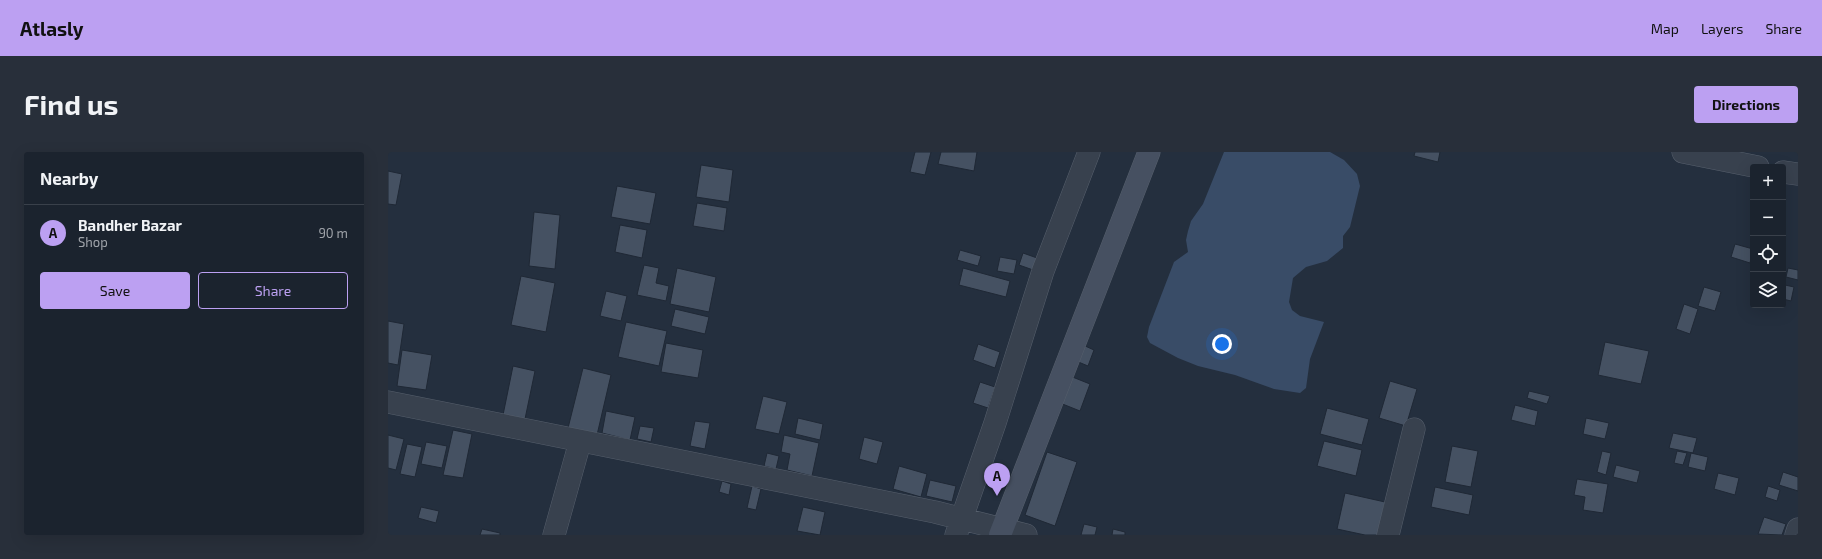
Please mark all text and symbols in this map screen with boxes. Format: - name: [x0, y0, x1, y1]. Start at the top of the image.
- text: Atlasly: [20, 17, 84, 40]
- text: Map: [1651, 20, 1679, 37]
- text: Layers: [1701, 20, 1743, 37]
- text: Share: [1765, 20, 1802, 37]
- button: Directions: [1694, 86, 1798, 123]
- text: Find us: [24, 87, 118, 121]
- map controls: [1750, 164, 1786, 308]
- button: +: [1750, 164, 1786, 200]
- text: Nearby: [40, 168, 98, 188]
- button: −: [1750, 200, 1786, 236]
- text: Bandher Bazar: [78, 216, 182, 234]
- text: A: [49, 225, 57, 241]
- text: 90 m: [318, 225, 348, 241]
- text: Shop: [78, 234, 108, 250]
- button: locate: [1750, 236, 1786, 272]
- button: Save: [40, 272, 190, 309]
- button: Share: [198, 272, 348, 309]
- button: layers: [1750, 272, 1786, 308]
- your location: [1212, 334, 1232, 354]
- pin: A: [984, 463, 1010, 496]

